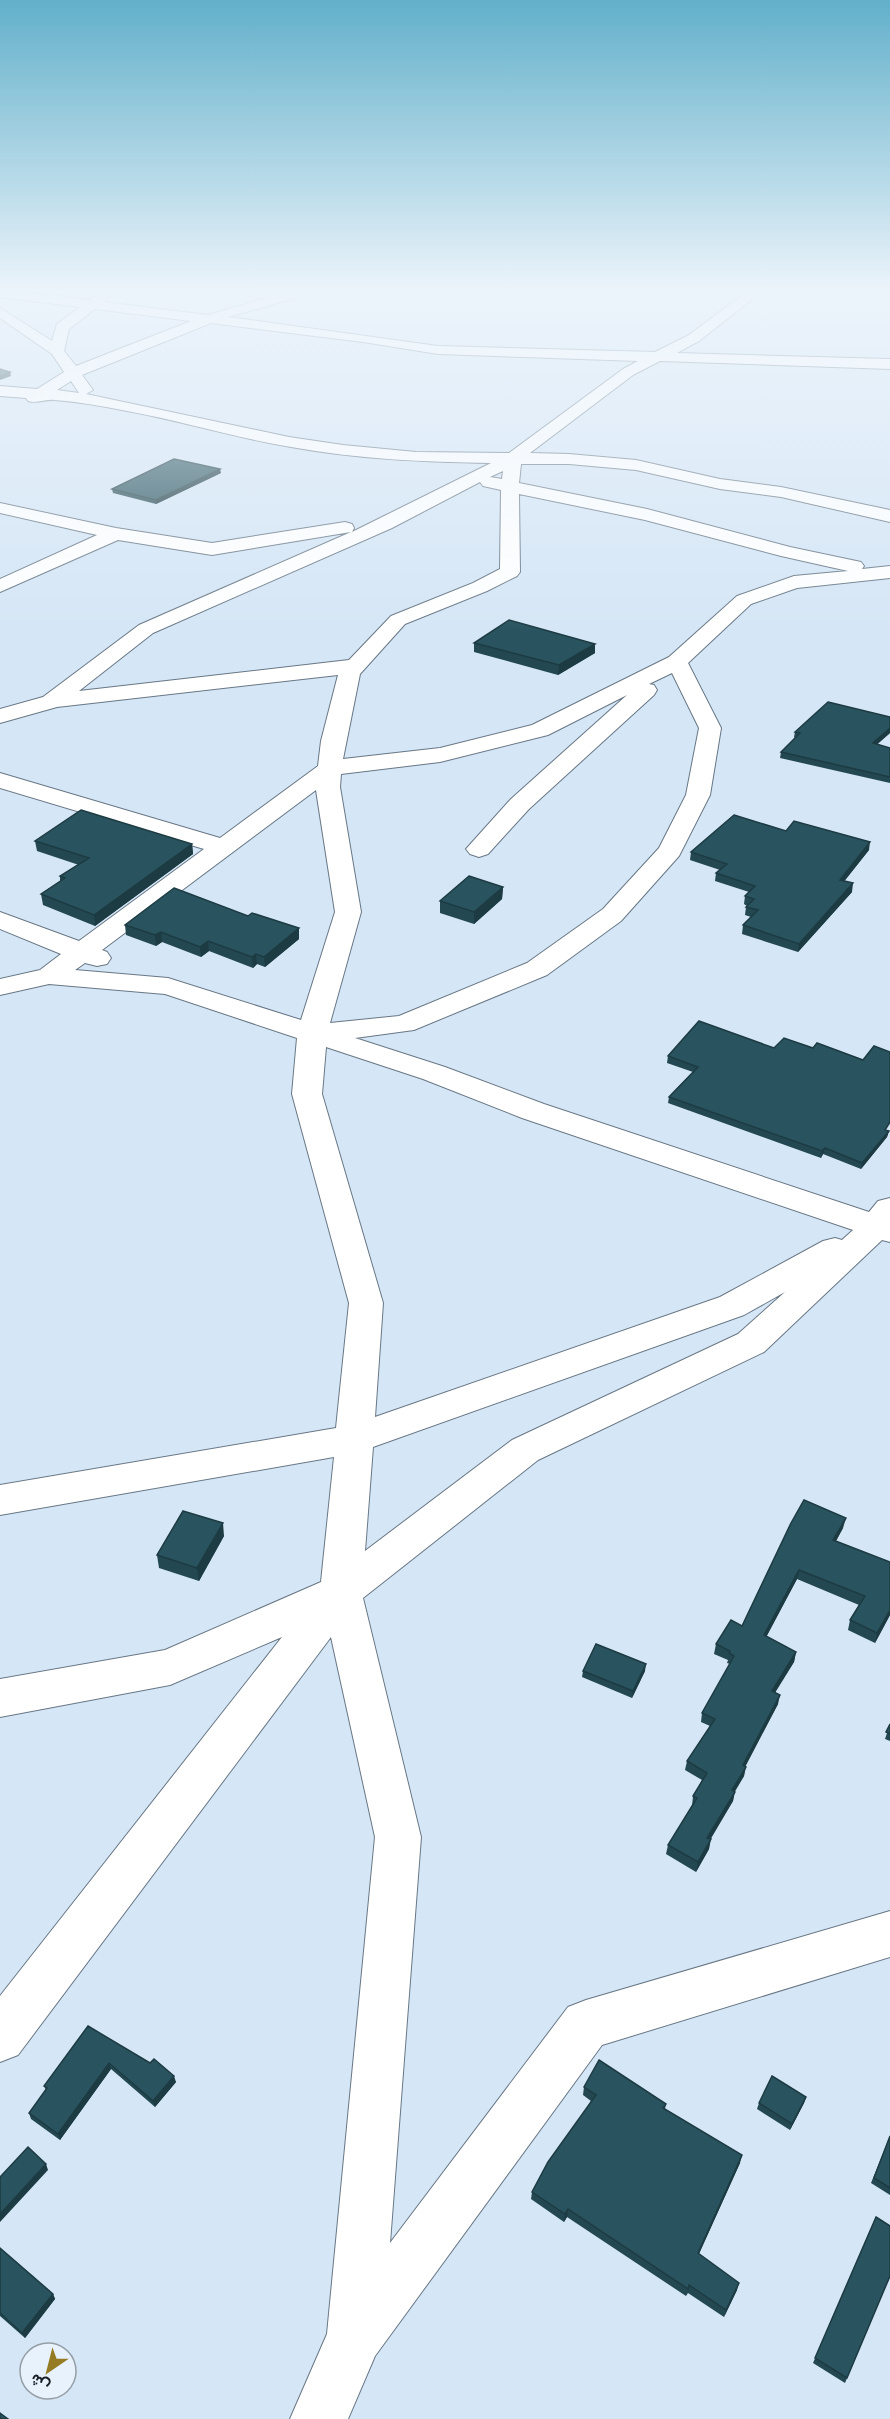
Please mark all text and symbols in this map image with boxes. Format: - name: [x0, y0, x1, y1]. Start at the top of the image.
- north arrow: [18, 2341, 78, 2401]
- text: ش: [25, 2369, 54, 2398]

